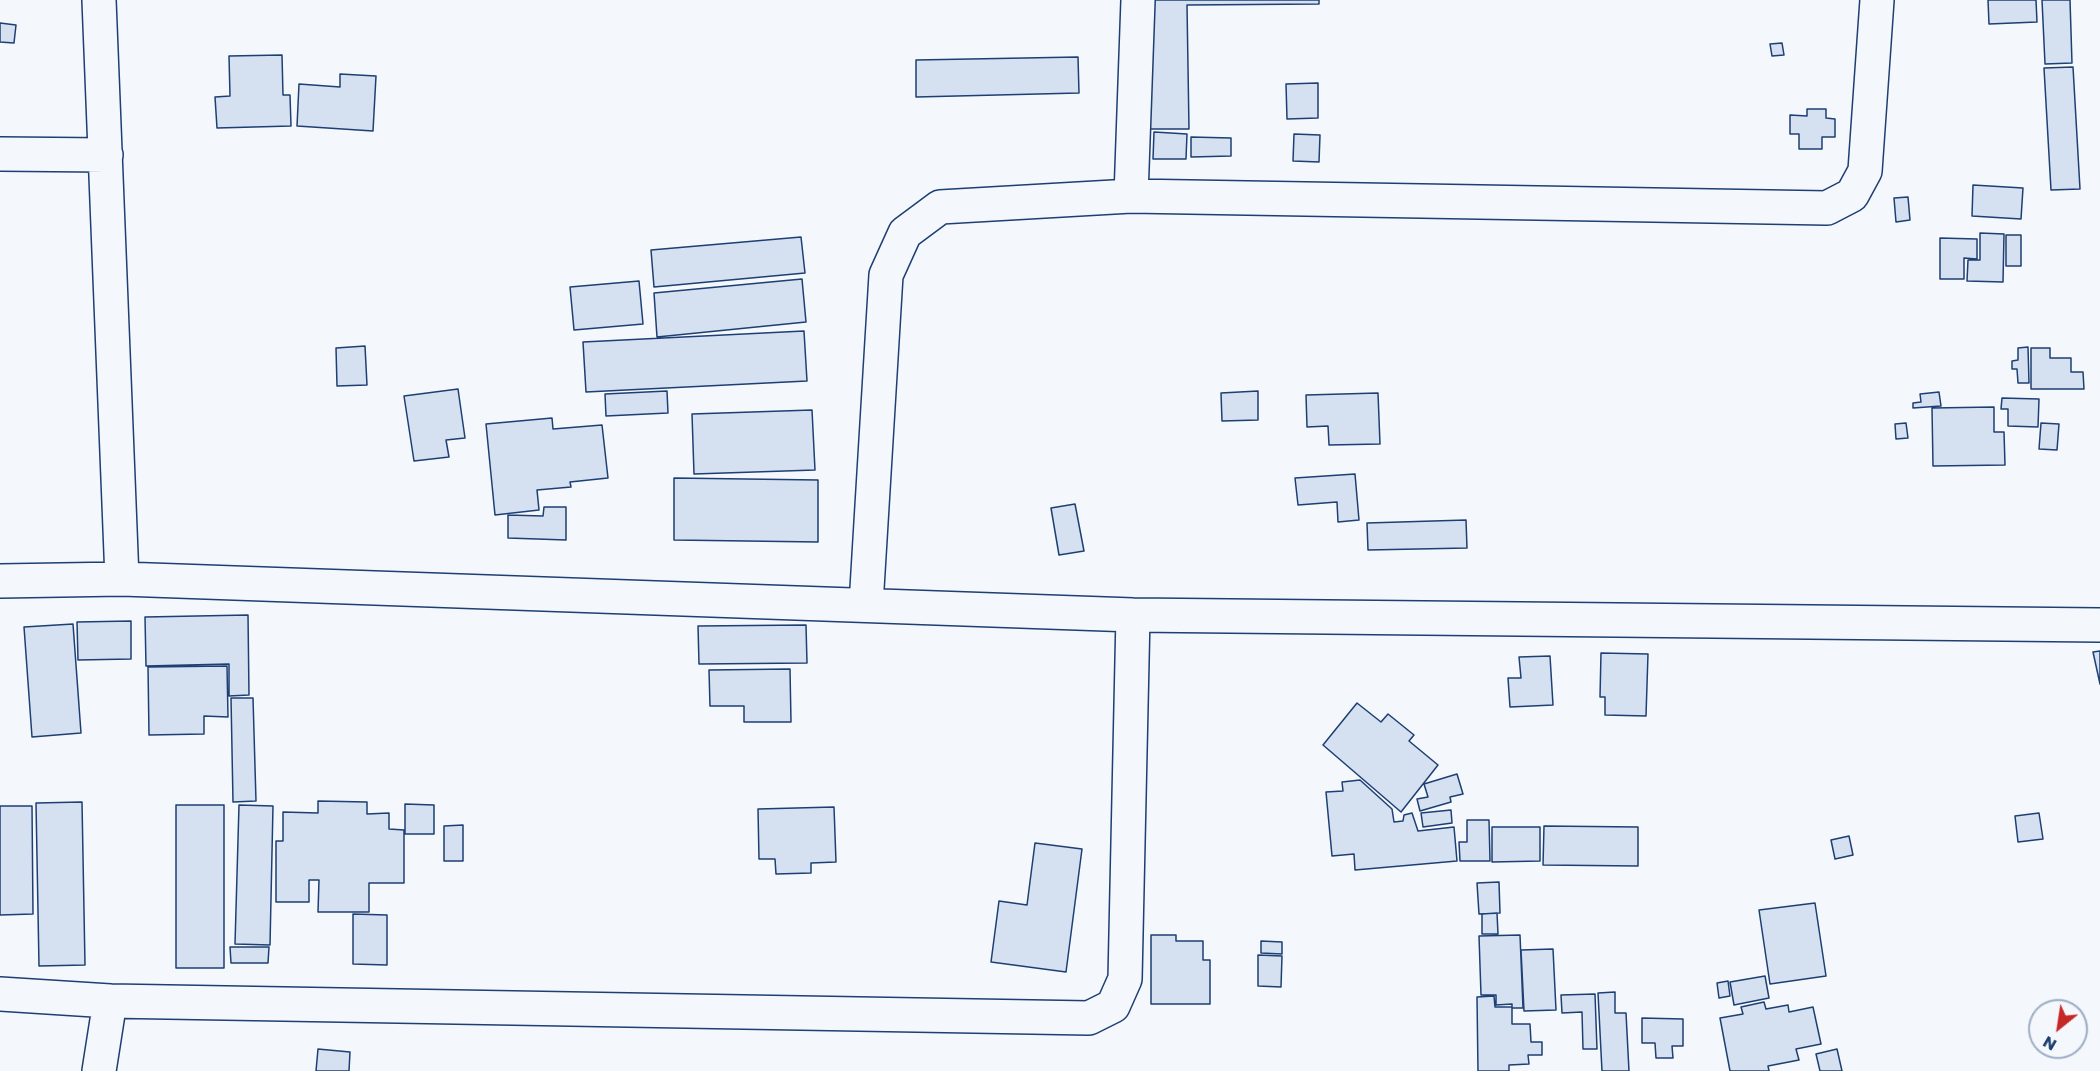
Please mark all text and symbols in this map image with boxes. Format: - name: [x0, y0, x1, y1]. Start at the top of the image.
- north arrow: [2028, 999, 2088, 1059]
- text: N: [2039, 1030, 2061, 1056]

